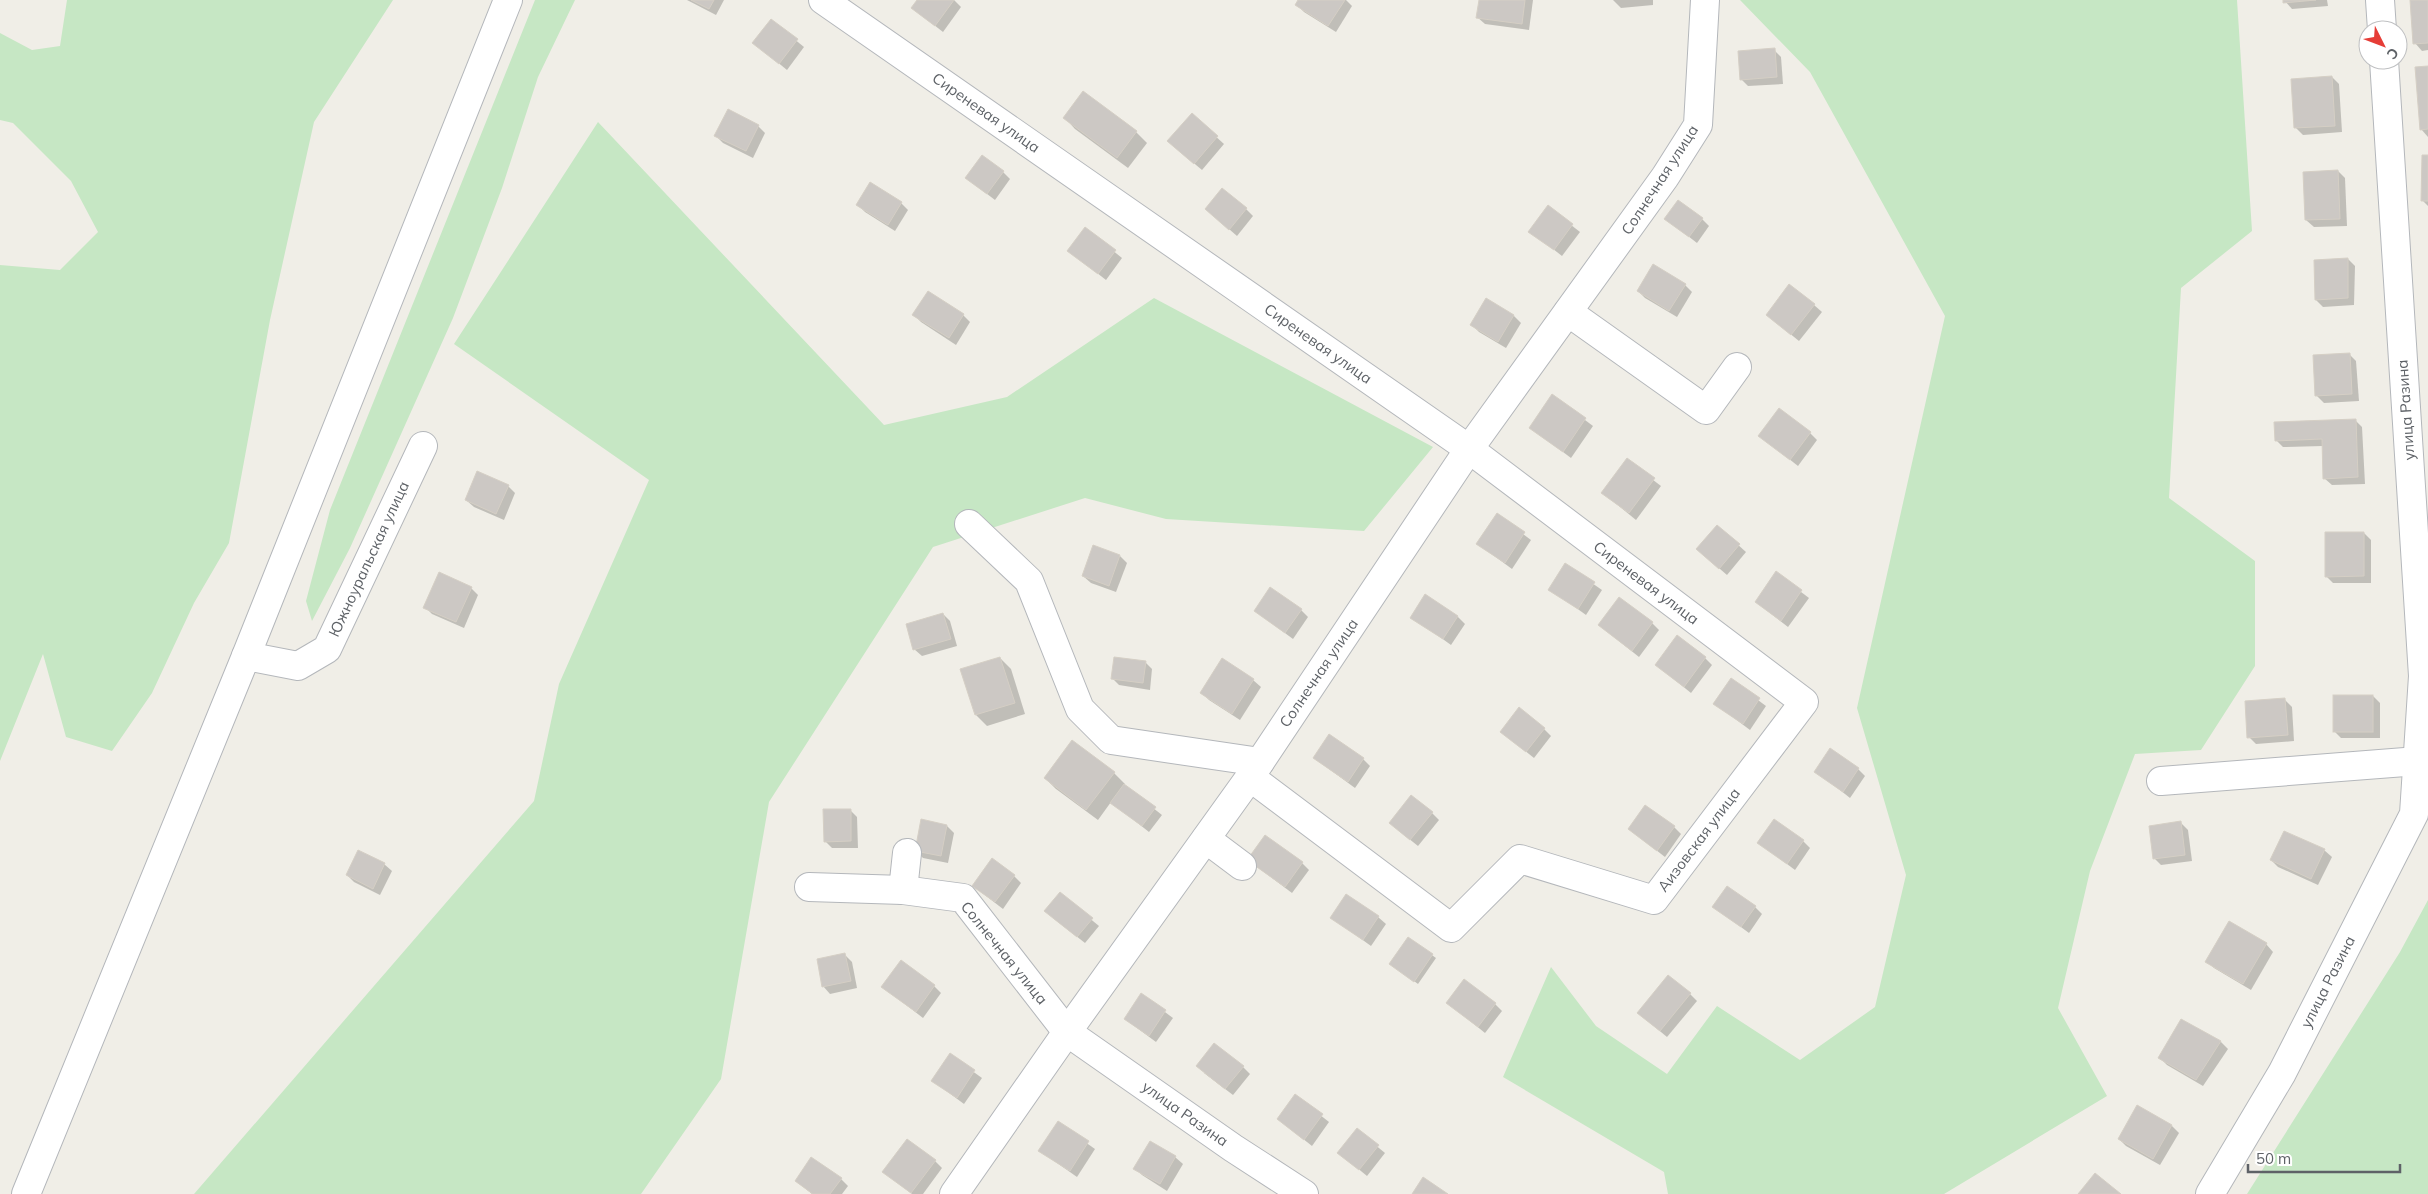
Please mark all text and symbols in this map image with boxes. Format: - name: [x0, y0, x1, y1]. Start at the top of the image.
- north arrow: [2358, 20, 2408, 70]
- text: С: [2383, 44, 2403, 63]
- street label: Сиреневая улица: [929, 68, 1044, 157]
- street label: Солнечная улица: [1617, 121, 1702, 238]
- street label: Сиреневая улица: [1261, 299, 1376, 388]
- street label: улица Разина: [2393, 359, 2419, 461]
- street label: Южноуральская улица: [324, 478, 413, 640]
- street label: Сиреневая улица: [1590, 537, 1703, 628]
- street label: Солнечная улица: [1275, 615, 1362, 731]
- street label: Аизовская улица: [1653, 784, 1744, 895]
- street label: Солнечная улица: [957, 897, 1052, 1008]
- street label: улица Разина: [2296, 932, 2359, 1031]
- street label: улица Разина: [1138, 1077, 1232, 1150]
- scale bar: [2248, 1142, 2400, 1174]
- text: 50 m: [2256, 1149, 2291, 1168]

